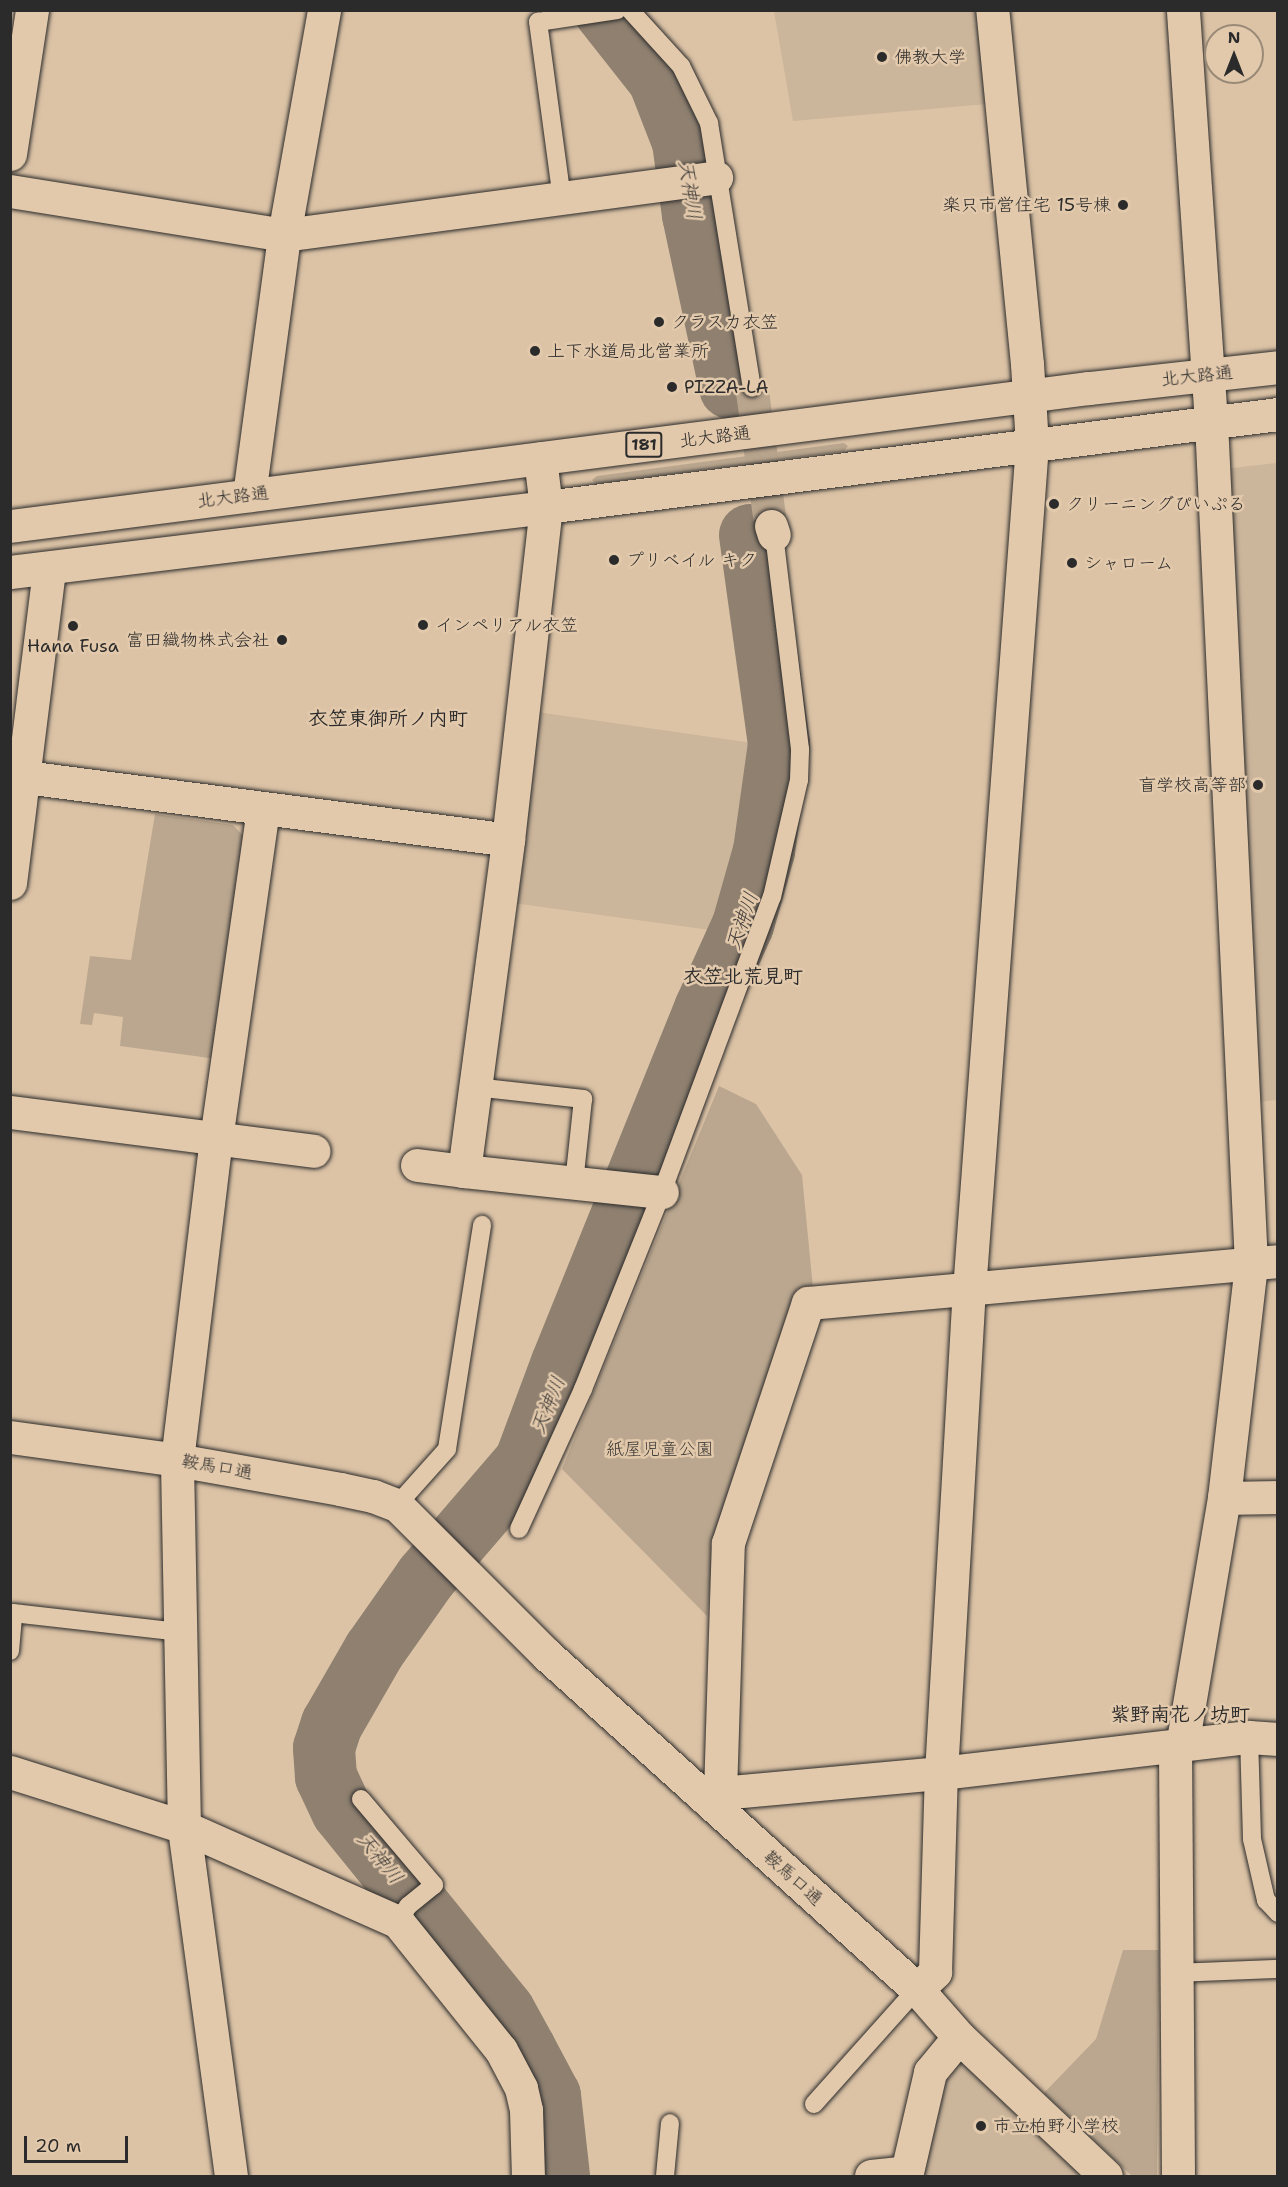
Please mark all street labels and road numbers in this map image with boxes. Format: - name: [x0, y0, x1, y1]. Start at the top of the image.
- street label: 北大路通: [1160, 361, 1234, 391]
- street label: 北大路通: [678, 422, 752, 452]
- road number: 181: [624, 432, 664, 458]
- street label: 北大路通: [196, 482, 270, 512]
- street label: 鞍馬口通: [180, 1450, 254, 1484]
- street label: 鞍馬口通: [759, 1846, 827, 1910]

